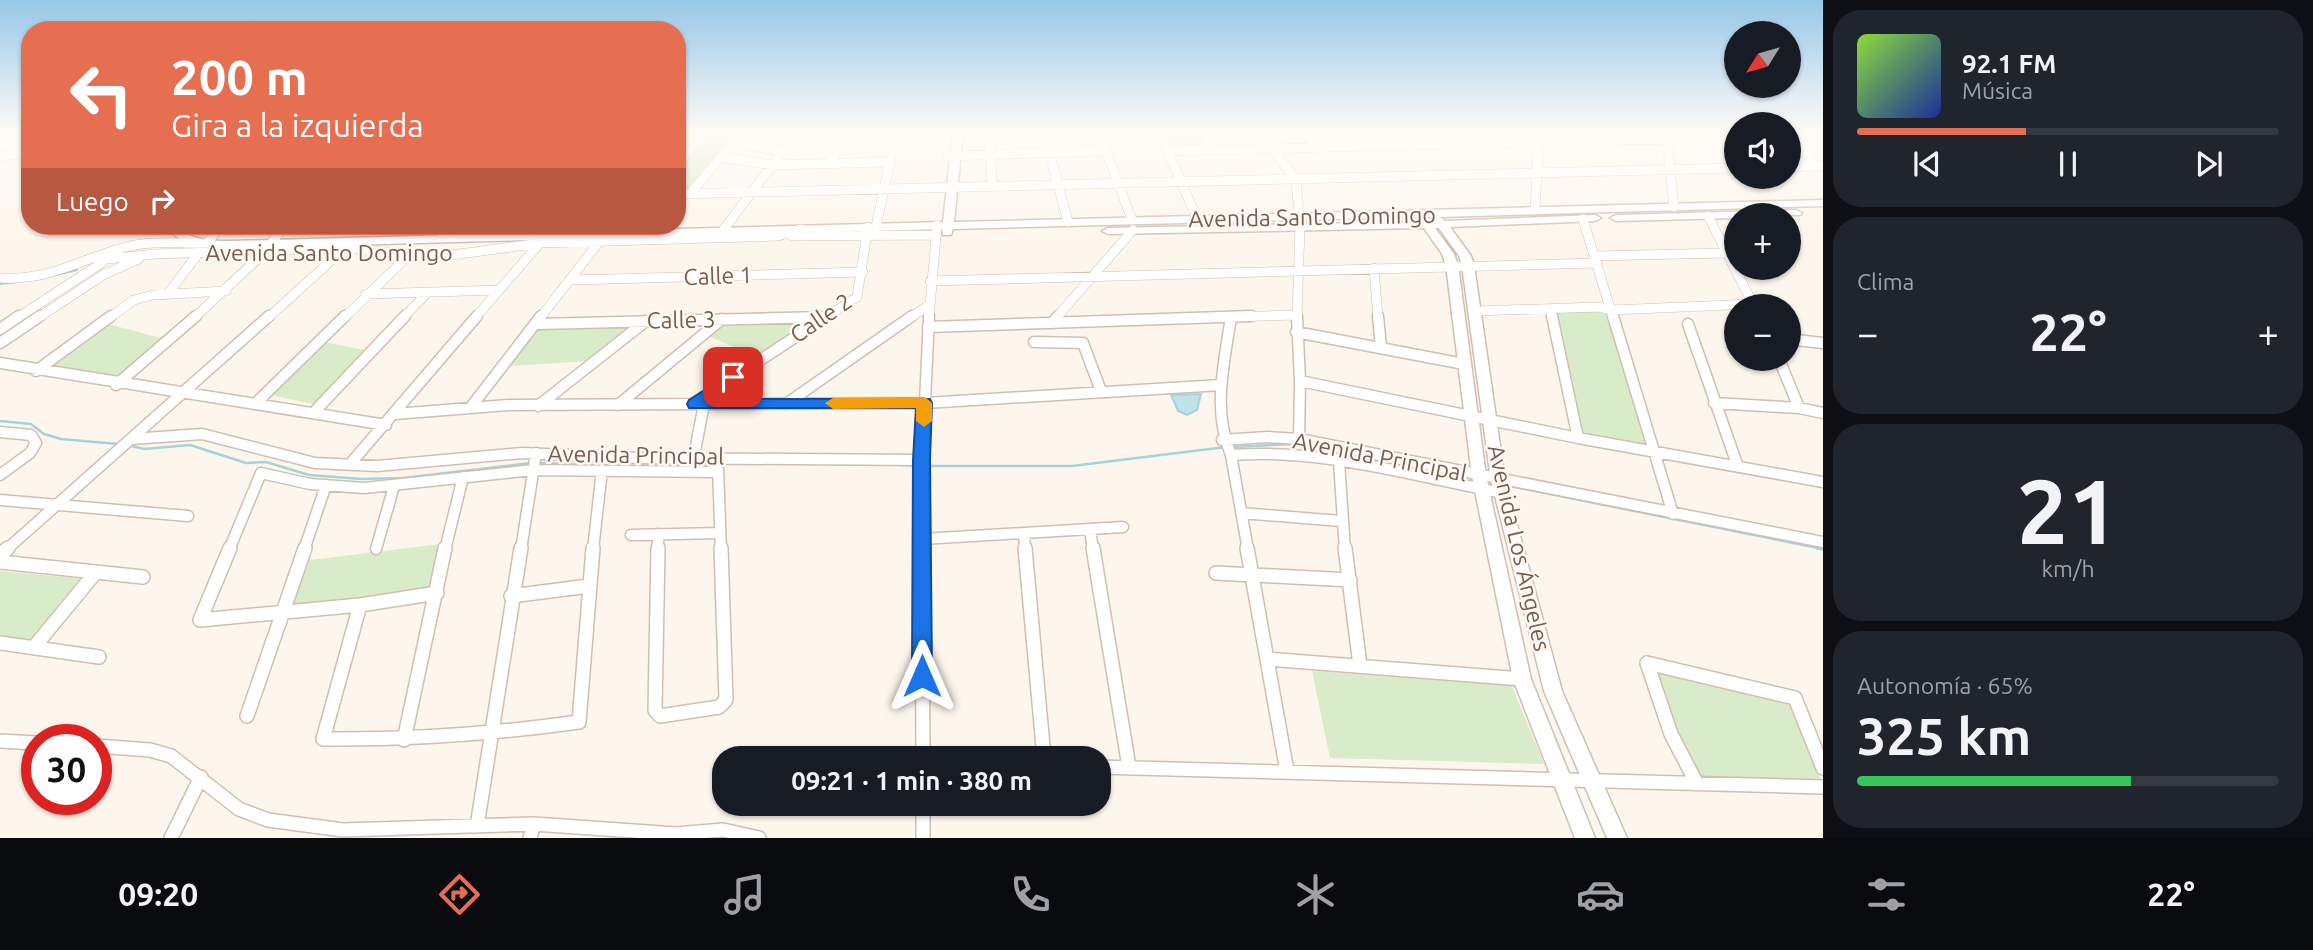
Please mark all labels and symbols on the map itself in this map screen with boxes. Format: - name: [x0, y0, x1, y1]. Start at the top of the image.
- north arrow: [1724, 21, 1801, 98]
- street label: Avenida Santo Domingo: [1188, 202, 1436, 231]
- street label: Avenida Santo Domingo: [205, 240, 453, 265]
- street label: Calle 1: [683, 262, 753, 289]
- street label: Calle 2: [785, 288, 856, 347]
- street label: Calle 3: [646, 306, 716, 333]
- pin: [703, 347, 763, 407]
- street label: Avenida Principal: [1291, 427, 1469, 486]
- street label: Avenida Principal: [548, 440, 725, 469]
- street label: Avenida Los Ángeles: [1484, 442, 1556, 653]
- position arrow: [885, 639, 959, 713]
- speed limit sign: 30: [21, 724, 112, 815]

